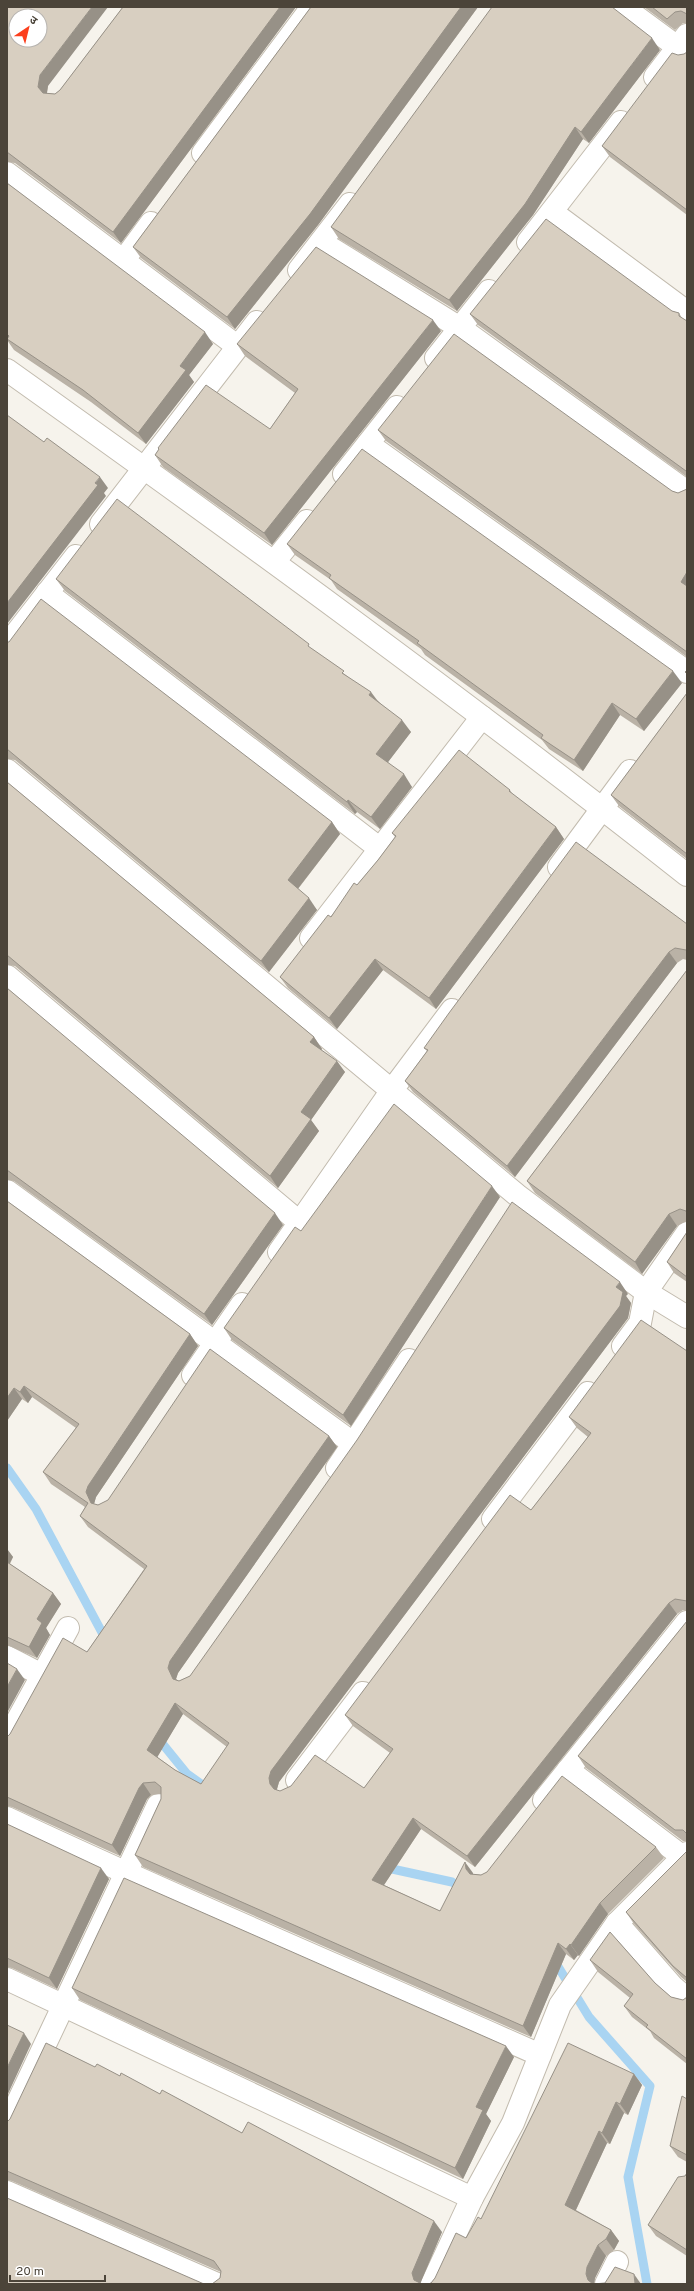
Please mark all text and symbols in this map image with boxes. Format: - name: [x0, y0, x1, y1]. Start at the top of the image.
- north arrow: [8, 8, 48, 48]
- text: उ: [27, 13, 40, 29]
- scale bar: [10, 2257, 105, 2283]
- text: 20 m: [16, 2264, 44, 2280]

